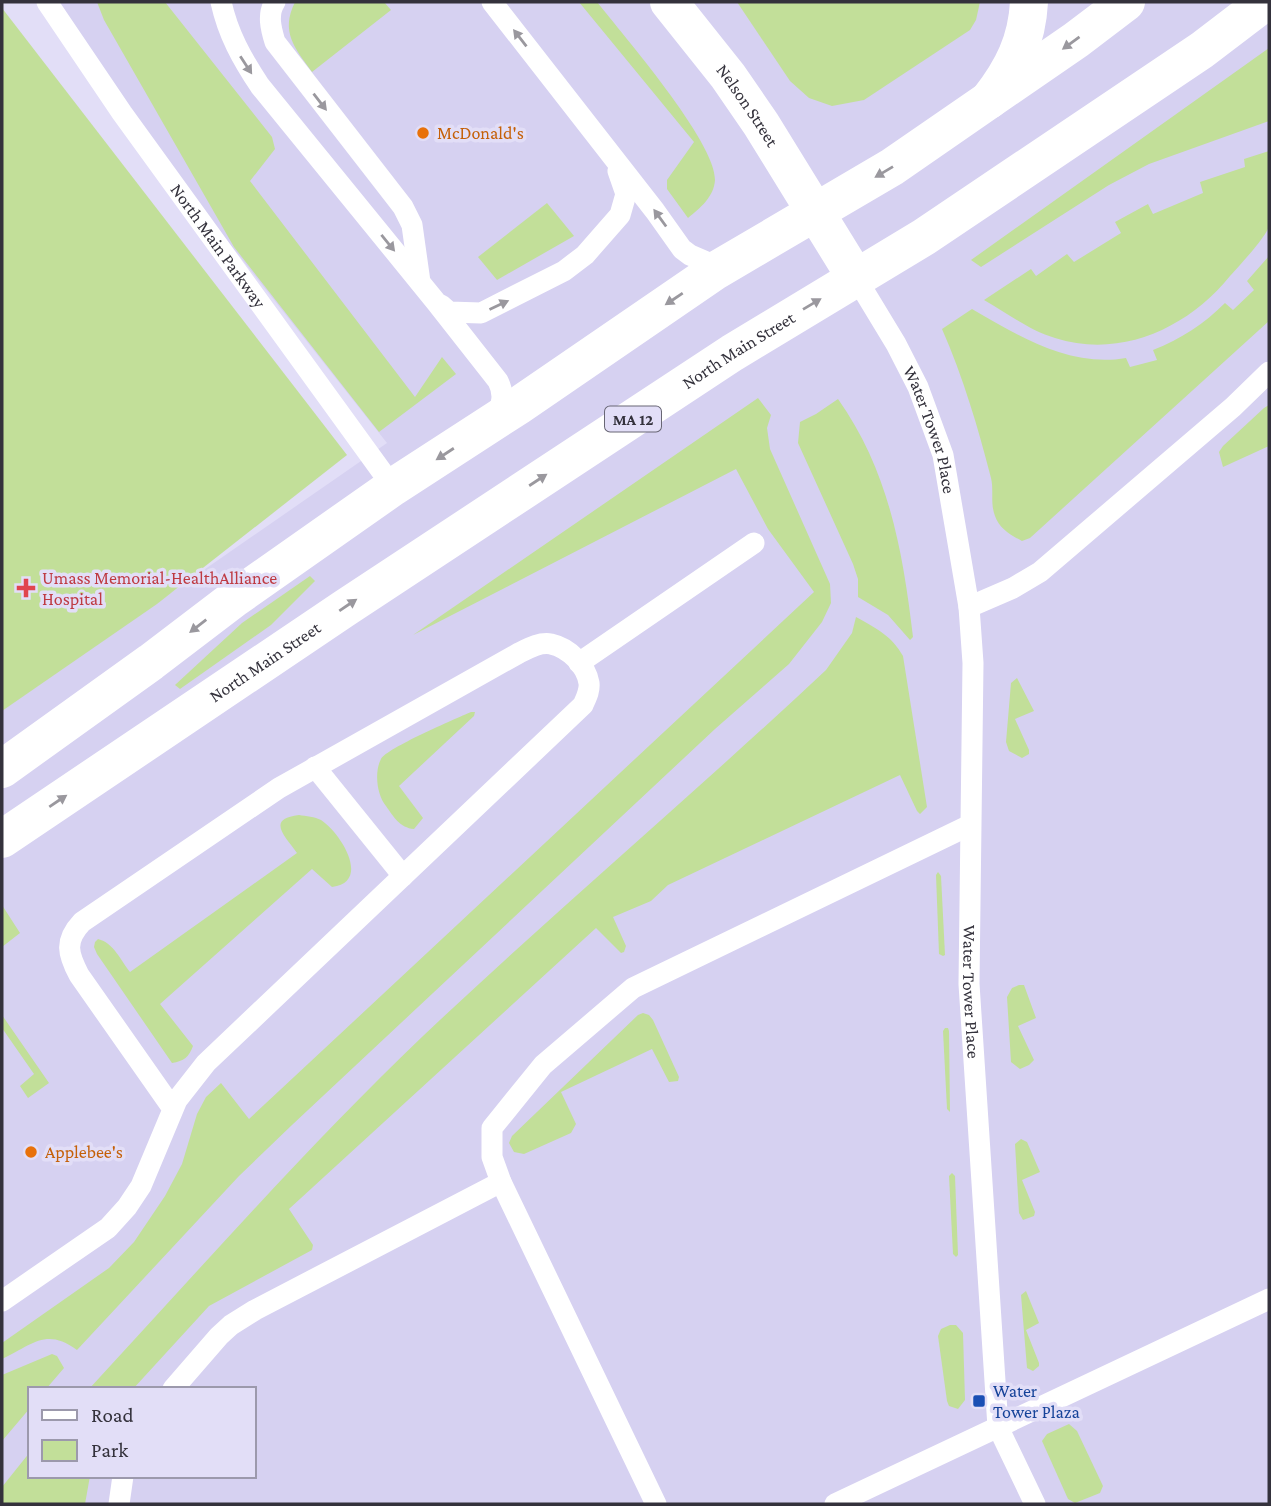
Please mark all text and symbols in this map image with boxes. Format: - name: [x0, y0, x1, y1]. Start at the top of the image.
- one-way arrow: [513, 29, 528, 46]
- one-way arrow: [1062, 36, 1080, 50]
- one-way arrow: [240, 55, 253, 74]
- street label: Nelson Street: [712, 60, 783, 151]
- one-way arrow: [313, 92, 328, 110]
- place label: McDonald's: [437, 123, 524, 143]
- marker: McDonald's: [415, 125, 431, 141]
- one-way arrow: [874, 165, 893, 178]
- street label: North Main Parkway: [167, 180, 270, 312]
- one-way arrow: [652, 209, 667, 227]
- one-way arrow: [380, 233, 395, 251]
- one-way arrow: [665, 292, 683, 306]
- one-way arrow: [803, 298, 822, 310]
- one-way arrow: [489, 299, 509, 311]
- street label: North Main Street: [678, 307, 799, 393]
- street label: Water Tower Place: [899, 363, 959, 495]
- road number: MA 12: [605, 406, 661, 432]
- one-way arrow: [435, 447, 454, 460]
- one-way arrow: [529, 474, 548, 487]
- place label: Umass Memorial-HealthAlliance Hospital: [42, 568, 277, 609]
- marker: Umass Memorial-HealthAlliance Hospital: [16, 578, 36, 598]
- one-way arrow: [339, 599, 358, 612]
- street label: North Main Street: [206, 617, 325, 706]
- one-way arrow: [189, 619, 207, 633]
- one-way arrow: [49, 794, 67, 808]
- street label: Water Tower Place: [959, 925, 984, 1059]
- place label: Applebee's: [45, 1142, 123, 1162]
- marker: Applebee's: [23, 1144, 39, 1160]
- place label: Water Tower Plaza: [993, 1381, 1080, 1422]
- legend: [28, 1387, 256, 1478]
- marker: Water Tower Plaza: [971, 1393, 987, 1409]
- text: Road: [91, 1403, 134, 1427]
- text: Park: [91, 1438, 128, 1462]

